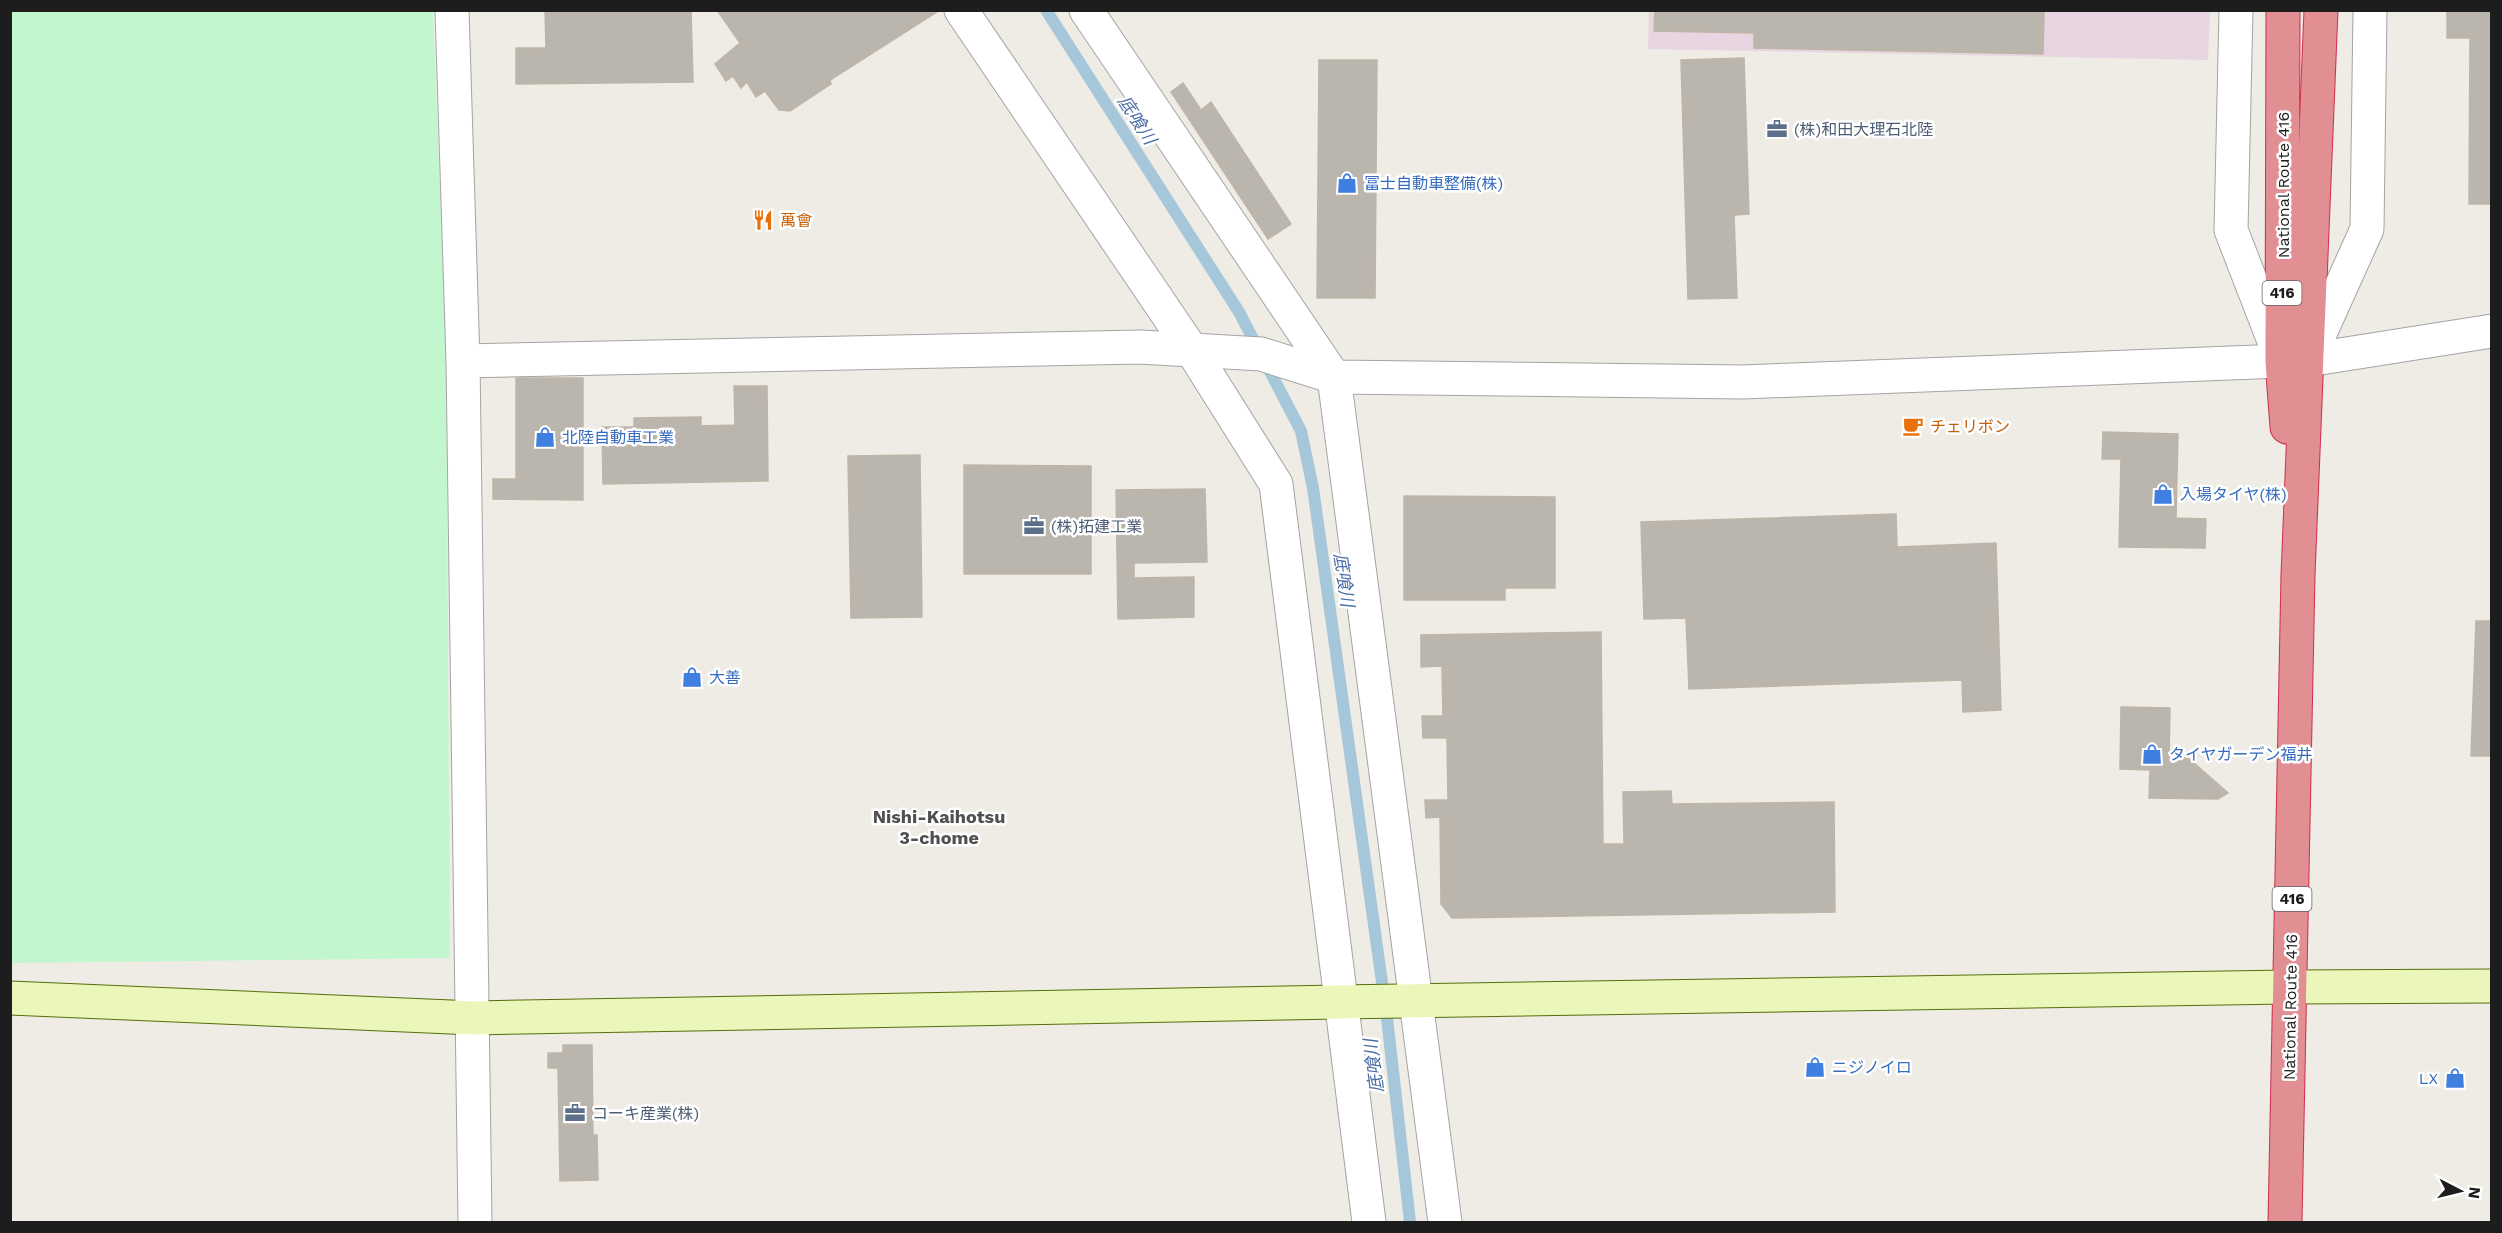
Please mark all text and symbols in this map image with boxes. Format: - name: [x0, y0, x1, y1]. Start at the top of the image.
- water label: 底喰川: [1114, 91, 1162, 150]
- street label: National Route 416: [2274, 112, 2293, 258]
- office icon: (株)和田大理石北陸: [1765, 117, 1789, 141]
- place label: (株)和田大理石北陸: [1794, 120, 1933, 139]
- shop icon: 冨士自動車整備(株): [1335, 171, 1359, 195]
- place label: 冨士自動車整備(株): [1364, 174, 1503, 193]
- restaurant icon: 萬會: [751, 208, 775, 232]
- place label: 萬會: [780, 211, 812, 230]
- road number: 416: [2262, 281, 2302, 305]
- cafe icon: チェリボン: [1901, 414, 1925, 438]
- place label: チェリボン: [1930, 417, 2010, 436]
- shop icon: 北陸自動車工業: [533, 425, 557, 449]
- place label: 北陸自動車工業: [562, 428, 674, 447]
- shop icon: 入場タイヤ(株): [2151, 482, 2175, 506]
- place label: 入場タイヤ(株): [2180, 485, 2287, 504]
- office icon: (株)拓建工業: [1022, 514, 1046, 538]
- place label: (株)拓建工業: [1051, 517, 1142, 536]
- water label: 底喰川: [1330, 552, 1359, 610]
- shop icon: 大善: [680, 665, 704, 689]
- place label: 大善: [709, 668, 741, 687]
- shop icon: タイヤガーデン福井: [2140, 742, 2164, 766]
- place label: タイヤガーデン福井: [2169, 745, 2313, 764]
- district label: Nishi-Kaihotsu 3-chome: [873, 806, 1005, 848]
- road number: 416: [2272, 887, 2312, 911]
- street label: National Route 416: [2280, 934, 2301, 1080]
- water label: 底喰川: [1360, 1036, 1387, 1094]
- shop icon: ニジノイロ: [1803, 1055, 1827, 1079]
- place label: ニジノイロ: [1832, 1058, 1912, 1077]
- shop icon: LX: [2443, 1066, 2467, 1090]
- place label: LX: [2419, 1069, 2438, 1088]
- office icon: コーキ産業(株): [563, 1101, 587, 1125]
- place label: コーキ産業(株): [592, 1104, 699, 1123]
- north arrow: [2430, 1161, 2490, 1221]
- text: N: [2464, 1186, 2485, 1200]

